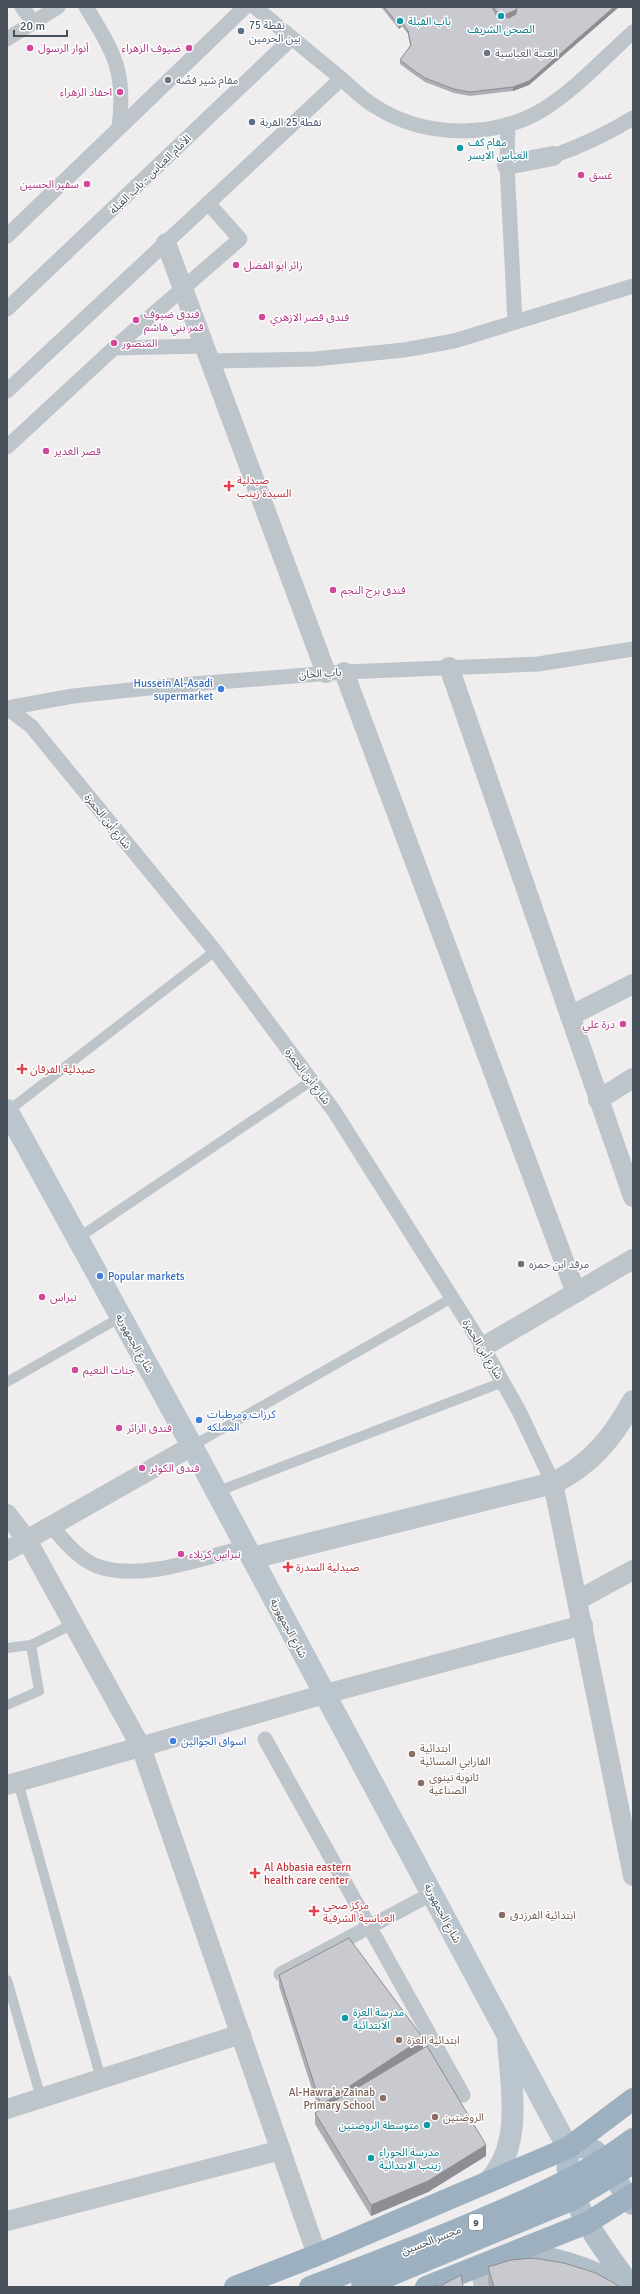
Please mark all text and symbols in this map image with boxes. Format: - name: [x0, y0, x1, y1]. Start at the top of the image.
- marker: الصحن الشريف: [496, 11, 506, 21]
- scale bar: [14, 12, 67, 38]
- place label: باب القبلة: [408, 15, 451, 28]
- marker: باب القبلة: [395, 16, 405, 26]
- text: 20 m: [20, 19, 45, 34]
- place label: نقطة 75 بين الحرمين: [249, 19, 301, 45]
- place label: الصحن الشريف: [467, 23, 535, 36]
- marker: نقطة 75 بين الحرمين: [236, 26, 246, 36]
- place label: أنوار الرسول: [38, 42, 89, 55]
- place label: ضيوف الزهراء: [122, 42, 181, 55]
- marker: أنوار الرسول: [25, 43, 35, 53]
- marker: ضيوف الزهراء: [184, 43, 194, 53]
- place label: العتبة العباسية: [495, 47, 558, 60]
- marker: العتبة العباسية: [482, 48, 492, 58]
- place label: مقام شير فضّه: [176, 74, 239, 88]
- marker: مقام شير فضّه: [163, 75, 173, 85]
- place label: احفاد الزهراء: [60, 86, 112, 99]
- marker: احفاد الزهراء: [115, 87, 125, 97]
- place label: نقطة 25 القربة: [260, 116, 322, 129]
- marker: نقطة 25 القربة: [247, 117, 257, 127]
- street label: الأمام العباس - باب القبلة: [107, 132, 195, 218]
- place label: مقام كف العباس الايسر: [467, 136, 528, 162]
- marker: مقام كف العباس الايسر: [455, 143, 465, 153]
- place label: غسق: [589, 169, 613, 182]
- marker: غسق: [576, 170, 586, 180]
- place label: سفير الحسين: [20, 178, 79, 191]
- marker: سفير الحسين: [82, 179, 92, 189]
- place label: زائر ابو الفضل: [244, 259, 303, 272]
- marker: زائر ابو الفضل: [231, 260, 241, 270]
- place label: فندق ضيوف قمر بني هاشم: [144, 308, 204, 337]
- place label: فندق قصر الازهري: [270, 311, 349, 327]
- marker: فندق قصر الازهري: [257, 312, 267, 322]
- marker: فندق ضيوف قمر بني هاشم: [131, 315, 141, 325]
- place label: المنصور: [121, 337, 157, 350]
- marker: المنصور: [109, 338, 119, 348]
- place label: قصر الغدير: [53, 445, 101, 458]
- marker: قصر الغدير: [41, 446, 51, 456]
- place label: صيدلية السيدة زينب: [237, 474, 291, 500]
- marker: صيدلية السيدة زينب: [224, 481, 234, 491]
- place label: فندق برج النجم: [341, 584, 406, 599]
- marker: فندق برج النجم: [328, 585, 338, 595]
- street label: باب الخان: [298, 666, 342, 682]
- place label: Hussein Al-Asadi supermarket: [134, 677, 213, 703]
- marker: Hussein Al-Asadi supermarket: [216, 684, 226, 694]
- street label: شارع أبن الحمزة: [81, 791, 134, 852]
- place label: درة علي: [582, 1018, 615, 1034]
- marker: درة علي: [618, 1019, 628, 1029]
- street label: شارع أبن الحمزة: [281, 1045, 334, 1108]
- place label: صيدلية الفرقان: [30, 1063, 95, 1076]
- marker: صيدلية الفرقان: [17, 1064, 27, 1074]
- place label: مرقد ابن حمزه: [529, 1258, 589, 1271]
- marker: مرقد ابن حمزه: [516, 1259, 526, 1269]
- place label: Popular markets: [108, 1270, 185, 1283]
- marker: Popular markets: [95, 1271, 105, 1281]
- place label: نبراس: [50, 1291, 77, 1304]
- marker: نبراس: [37, 1292, 47, 1302]
- street label: شارع الجمهورية: [112, 1311, 156, 1376]
- street label: شارع أبن الحمزة: [459, 1317, 506, 1382]
- place label: جنات النعيم: [83, 1364, 136, 1379]
- marker: جنات النعيم: [70, 1365, 80, 1375]
- place label: كرزات ومرطبات المملكه: [207, 1408, 276, 1434]
- marker: كرزات ومرطبات المملكه: [194, 1415, 204, 1425]
- place label: فندق الزائر: [126, 1422, 172, 1435]
- marker: فندق الزائر: [114, 1423, 124, 1433]
- place label: فندق الكوثر: [149, 1462, 199, 1475]
- marker: فندق الكوثر: [137, 1463, 147, 1473]
- place label: نبراس كربلاء: [189, 1548, 241, 1561]
- marker: نبراس كربلاء: [176, 1549, 186, 1559]
- place label: صيدلية السدرة: [296, 1561, 359, 1574]
- marker: صيدلية السدرة: [283, 1562, 293, 1572]
- street label: شارع الجمهورية: [266, 1596, 310, 1661]
- place label: اسواق الجوالين: [181, 1735, 246, 1748]
- marker: اسواق الجوالين: [168, 1736, 178, 1746]
- place label: ابتدائية الفارابي المسائية: [420, 1742, 491, 1771]
- marker: ابتدائية الفارابي المسائية: [407, 1749, 417, 1759]
- place label: ثانوية نينوى الصناعية: [429, 1771, 479, 1797]
- marker: ثانوية نينوى الصناعية: [416, 1778, 426, 1788]
- place label: Al Abbasia eastern health care center: [264, 1861, 351, 1887]
- marker: Al Abbasia eastern health care center: [249, 1867, 261, 1879]
- street label: شارع الجمهورية: [420, 1881, 464, 1946]
- place label: مركز صحي العباسية الشرقية: [323, 1899, 395, 1925]
- marker: مركز صحي العباسية الشرقية: [308, 1905, 320, 1917]
- place label: ابتدائية الفرزدق: [510, 1909, 576, 1922]
- marker: ابتدائية الفرزدق: [497, 1910, 507, 1920]
- place label: مدرسة العزة الابتدائية: [353, 2006, 405, 2032]
- marker: مدرسة العزة الابتدائية: [340, 2013, 350, 2023]
- place label: ابتدائية العزة: [407, 2034, 460, 2047]
- marker: ابتدائية العزة: [394, 2035, 404, 2045]
- place label: Al-Hawra'a Zainab Primary School: [289, 2086, 375, 2112]
- marker: Al-Hawra'a Zainab Primary School: [378, 2093, 388, 2103]
- place label: الروضتين: [443, 2111, 484, 2124]
- marker: الروضتين: [430, 2112, 440, 2122]
- place label: متوسطة الروضتين: [339, 2119, 419, 2132]
- marker: متوسطة الروضتين: [422, 2120, 432, 2130]
- place label: مدرسة الحوراء زينب الابتدائية: [379, 2146, 441, 2172]
- marker: مدرسة الحوراء زينب الابتدائية: [366, 2153, 376, 2163]
- road number: 9: [469, 2214, 483, 2230]
- street label: مجسر الحسين: [399, 2223, 463, 2258]

